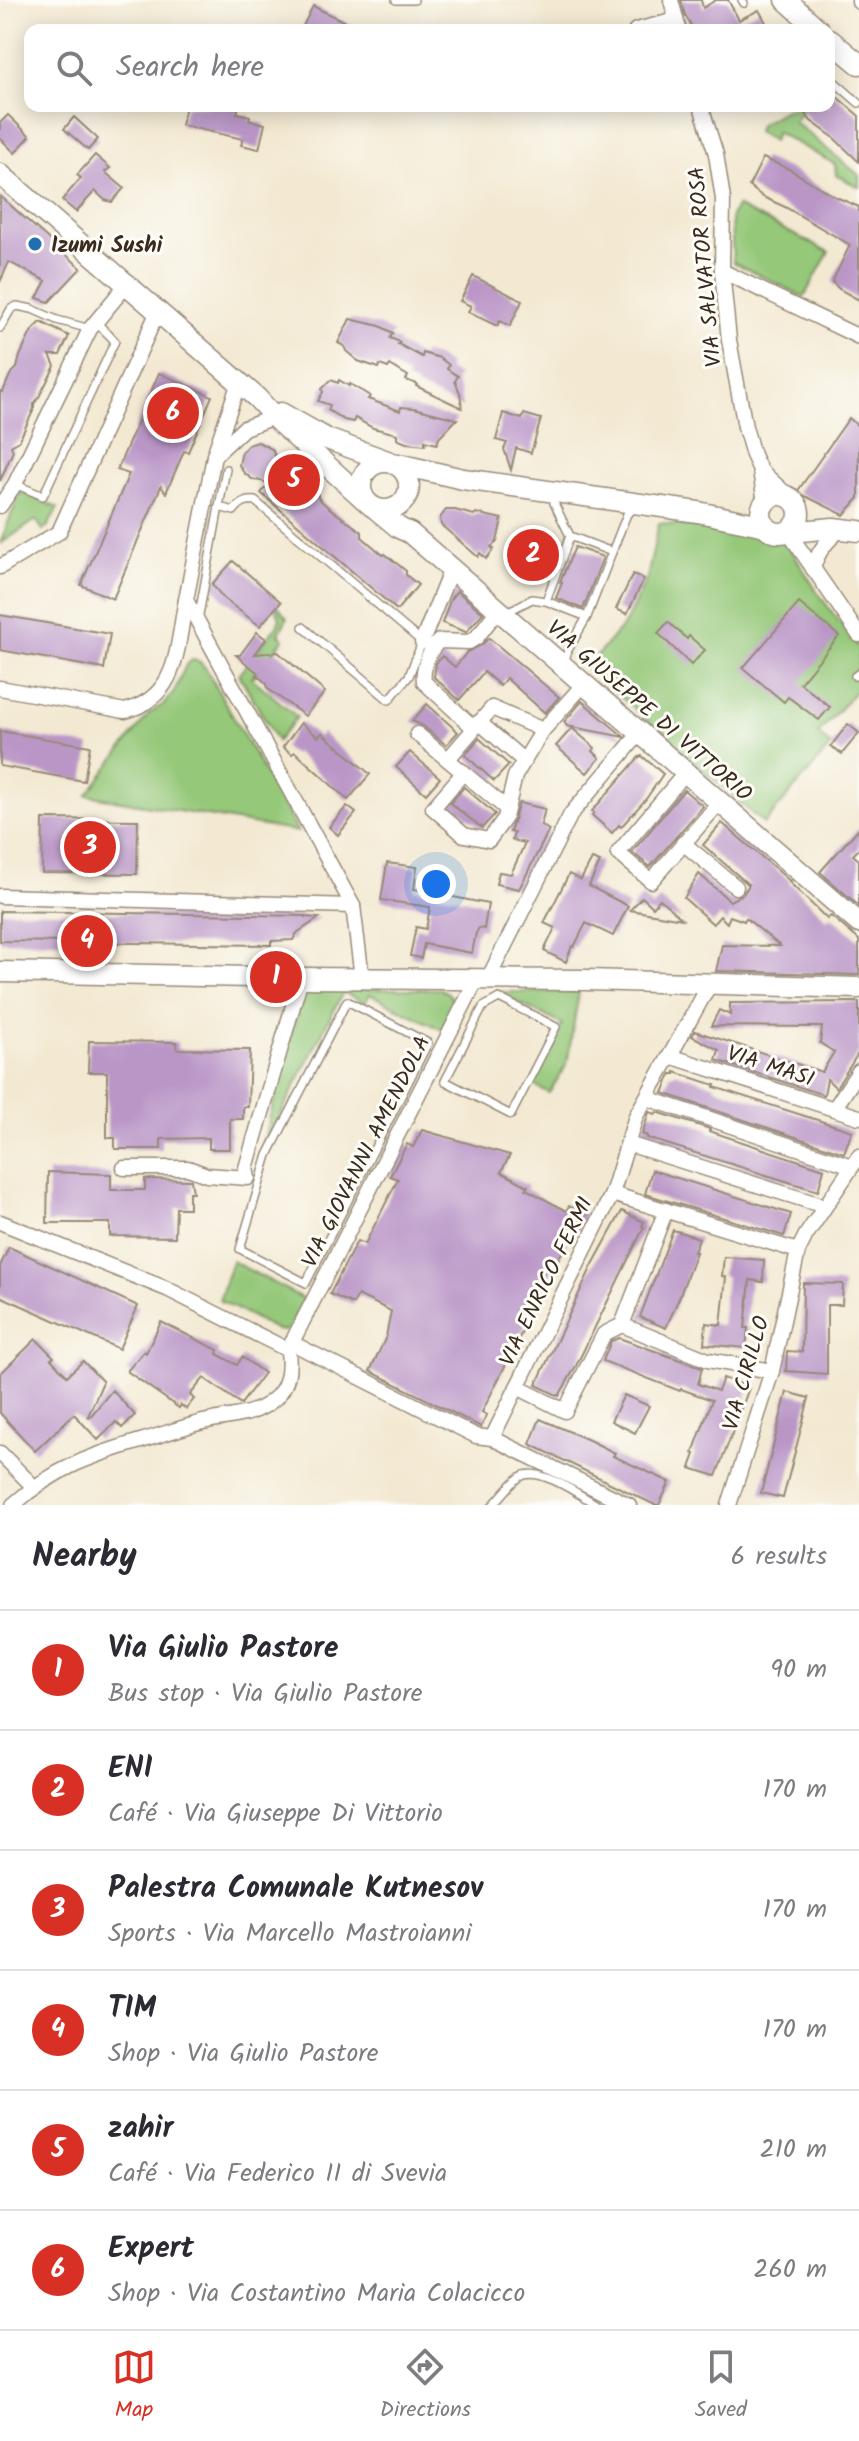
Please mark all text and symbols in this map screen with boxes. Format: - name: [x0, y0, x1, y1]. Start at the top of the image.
- search box: [24, 24, 835, 112]
- text: Search here: [116, 44, 264, 92]
- icon: search: [52, 46, 96, 90]
- street label: VIA SALVATOR ROSA: [680, 165, 733, 369]
- place label: Izumi Sushi: [51, 229, 164, 264]
- marker: Izumi Sushi: [26, 235, 44, 253]
- pin: 6: [147, 383, 199, 443]
- pin: 5: [268, 450, 320, 510]
- pin: 2: [507, 525, 559, 585]
- street label: VIA GIUSEPPE DI VITTORIO: [538, 612, 759, 812]
- pin: 3: [64, 817, 116, 877]
- your location: [416, 864, 456, 904]
- pin: 4: [61, 911, 113, 971]
- pin: 1: [250, 947, 302, 1007]
- street label: VIA GIOVANNI AMENDOLA: [293, 1030, 441, 1274]
- street label: VIA MASI: [722, 1037, 818, 1098]
- street label: VIA ENRICO FERMI: [491, 1191, 604, 1373]
- street label: VIA CIRILLO: [714, 1312, 781, 1435]
- text: Nearby: [32, 1530, 137, 1584]
- text: 6 results: [731, 1536, 827, 1578]
- text: Via Giulio Pastore: [108, 1625, 338, 1673]
- text: 1: [54, 1649, 62, 1691]
- text: 90 m: [770, 1649, 827, 1691]
- text: Bus stop · Via Giulio Pastore: [108, 1673, 422, 1715]
- text: ENI: [108, 1745, 153, 1793]
- text: 2: [50, 1769, 66, 1811]
- text: 170 m: [763, 1769, 827, 1811]
- text: Café · Via Giuseppe Di Vittorio: [108, 1793, 443, 1835]
- text: Palestra Comunale Kutnesov: [108, 1865, 483, 1913]
- text: 3: [51, 1889, 65, 1931]
- text: 170 m: [763, 1889, 827, 1931]
- text: Sports · Via Marcello Mastroianni: [108, 1913, 471, 1955]
- text: TIM: [108, 1985, 156, 2033]
- text: 4: [51, 2009, 65, 2051]
- text: 170 m: [763, 2009, 827, 2051]
- text: Shop · Via Giulio Pastore: [108, 2033, 378, 2075]
- text: zahir: [108, 2105, 173, 2153]
- text: 5: [51, 2129, 65, 2171]
- text: 210 m: [760, 2129, 827, 2171]
- text: Café · Via Federico II di Svevia: [108, 2153, 447, 2195]
- text: Expert: [108, 2225, 194, 2273]
- text: 6: [51, 2249, 65, 2291]
- text: 260 m: [753, 2249, 827, 2291]
- text: Shop · Via Costantino Maria Colacicco: [108, 2273, 525, 2315]
- tab: Map: [112, 2345, 156, 2428]
- tab: Directions: [380, 2345, 471, 2428]
- tab: Saved: [695, 2345, 747, 2428]

